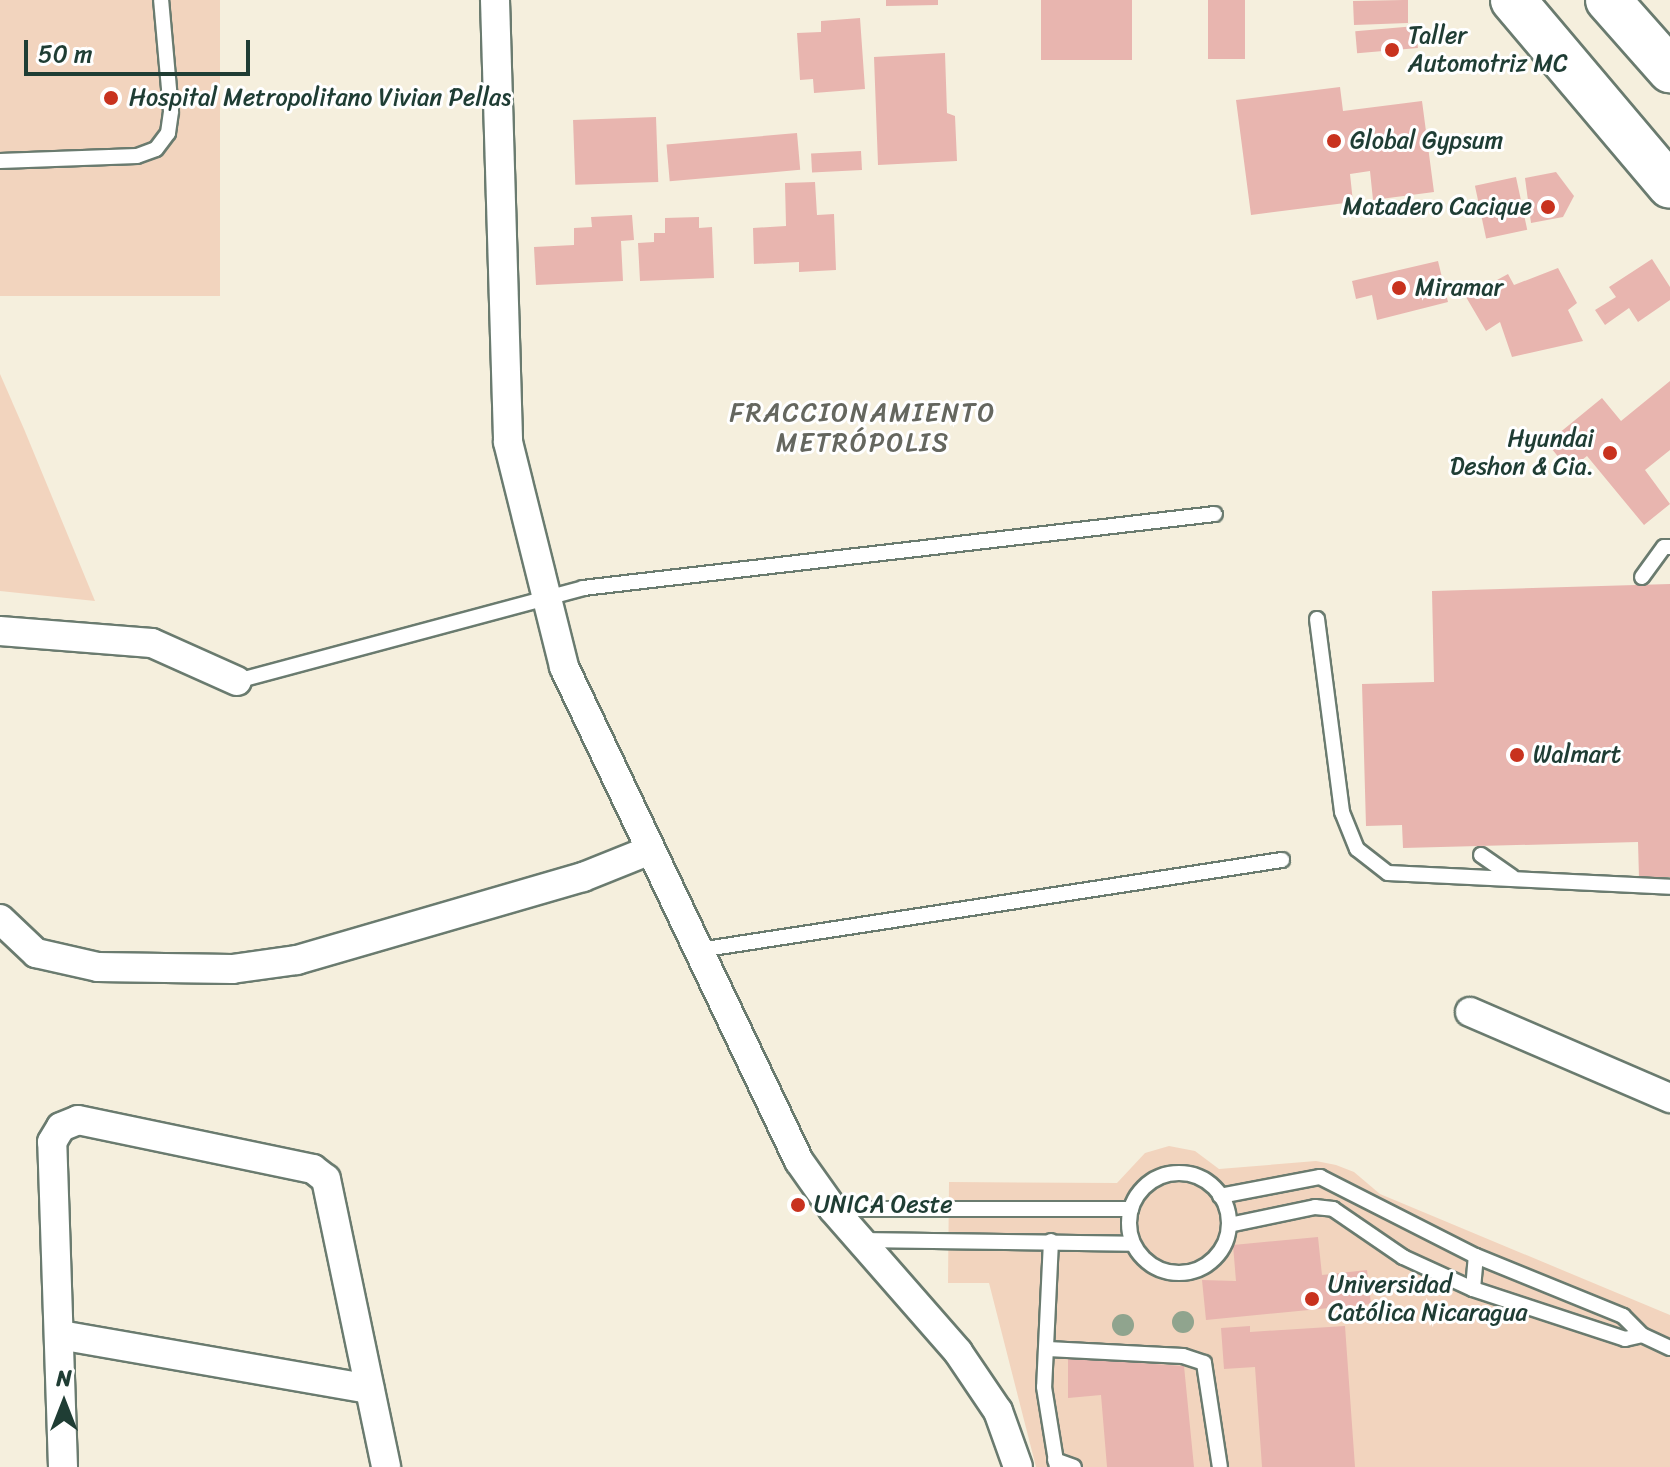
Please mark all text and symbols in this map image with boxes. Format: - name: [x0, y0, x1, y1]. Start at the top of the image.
- place label: Taller Automotriz MC: [1408, 22, 1568, 78]
- scale bar: [28, 24, 254, 74]
- text: 50 m: [38, 33, 93, 75]
- marker: Taller Automotriz MC: [1383, 41, 1401, 59]
- place label: Hospital Metropolitano Vivian Pellas: [129, 84, 512, 112]
- marker: Hospital Metropolitano Vivian Pellas: [100, 87, 122, 109]
- place label: Global Gypsum: [1350, 127, 1503, 155]
- marker: Global Gypsum: [1325, 132, 1343, 150]
- place label: Matadero Cacique: [1343, 193, 1532, 221]
- marker: Matadero Cacique: [1539, 198, 1557, 216]
- place label: Miramar: [1415, 274, 1503, 302]
- marker: Miramar: [1390, 279, 1408, 297]
- district label: FRACCIONAMIENTO METRÓPOLIS: [732, 397, 994, 458]
- place label: Hyundai Deshon & Cia.: [1450, 425, 1594, 481]
- marker: Hyundai Deshon & Cia.: [1601, 444, 1619, 462]
- place label: Walmart: [1533, 741, 1621, 769]
- marker: Walmart: [1508, 746, 1526, 764]
- place label: UNICA Oeste: [814, 1191, 952, 1219]
- marker: UNICA Oeste: [789, 1196, 807, 1214]
- place label: Universidad Católica Nicaragua: [1328, 1271, 1528, 1327]
- marker: Universidad Católica Nicaragua: [1303, 1290, 1321, 1308]
- text: N: [56, 1359, 72, 1398]
- north arrow: [24, 1363, 104, 1443]

